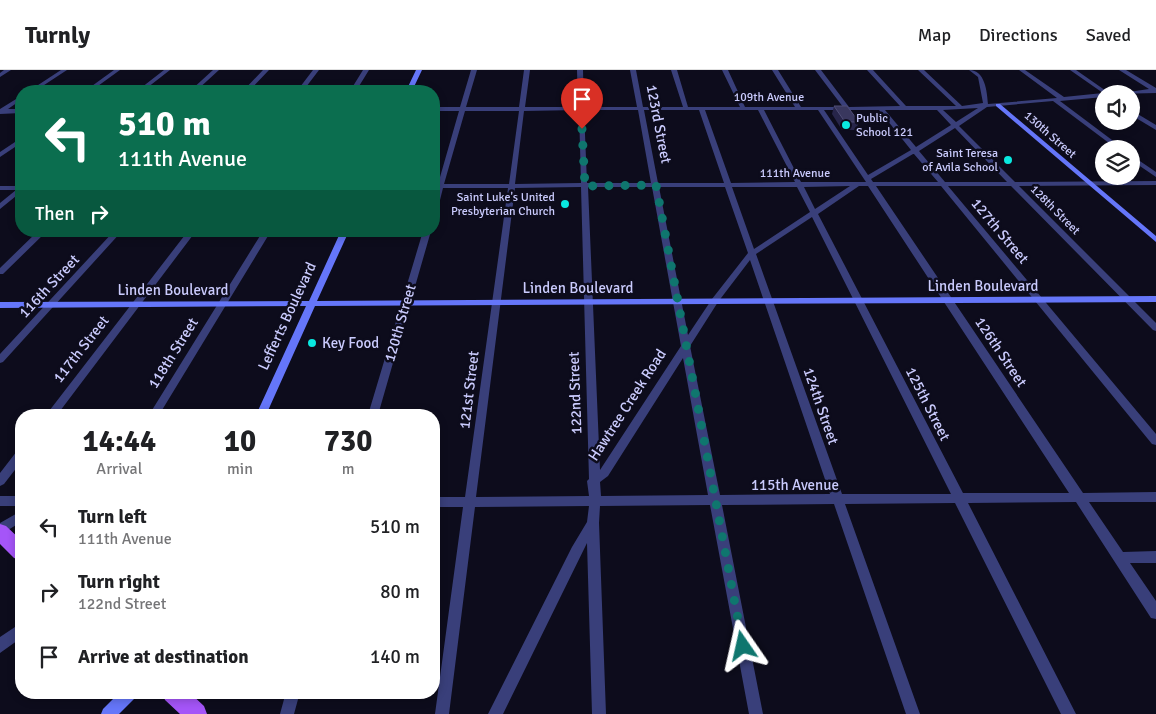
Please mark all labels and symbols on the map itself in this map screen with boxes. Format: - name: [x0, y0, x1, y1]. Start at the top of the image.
- pin: [561, 78, 603, 129]
- street label: 123rd Street: [643, 83, 675, 165]
- street label: 109th Avenue: [734, 90, 804, 105]
- street label: 130th Street: [1021, 108, 1079, 162]
- place label: Public School 121: [856, 111, 913, 140]
- marker: Public School 121: [840, 119, 852, 131]
- place label: Saint Teresa of Avila School: [922, 146, 998, 175]
- marker: Saint Teresa of Avila School: [1002, 154, 1014, 166]
- street label: 111th Avenue: [760, 166, 830, 181]
- street label: 128th Street: [1027, 182, 1083, 238]
- place label: Saint Luke's United Presbyterian Church: [451, 190, 555, 219]
- street label: 127th Street: [967, 195, 1033, 267]
- marker: Saint Luke's United Presbyterian Church: [559, 198, 571, 210]
- street label: 116th Street: [15, 251, 83, 321]
- street label: Lefferts Boulevard: [254, 259, 320, 373]
- street label: Linden Boulevard: [927, 277, 1039, 295]
- street label: Linden Boulevard: [522, 279, 634, 297]
- street label: Linden Boulevard: [117, 281, 229, 299]
- street label: 120th Street: [380, 282, 420, 364]
- street label: 117th Street: [49, 312, 113, 386]
- street label: 118th Street: [144, 314, 202, 392]
- street label: 126th Street: [971, 314, 1031, 390]
- place label: Key Food: [322, 334, 379, 352]
- marker: Key Food: [306, 337, 318, 349]
- street label: Hawtree Creek Road: [584, 346, 670, 464]
- street label: 121st Street: [455, 350, 483, 430]
- street label: 122nd Street: [565, 351, 585, 435]
- street label: 125th Street: [902, 364, 954, 444]
- street label: 124th Street: [799, 365, 843, 447]
- street label: 115th Avenue: [751, 476, 839, 494]
- position arrow: [716, 619, 768, 671]

